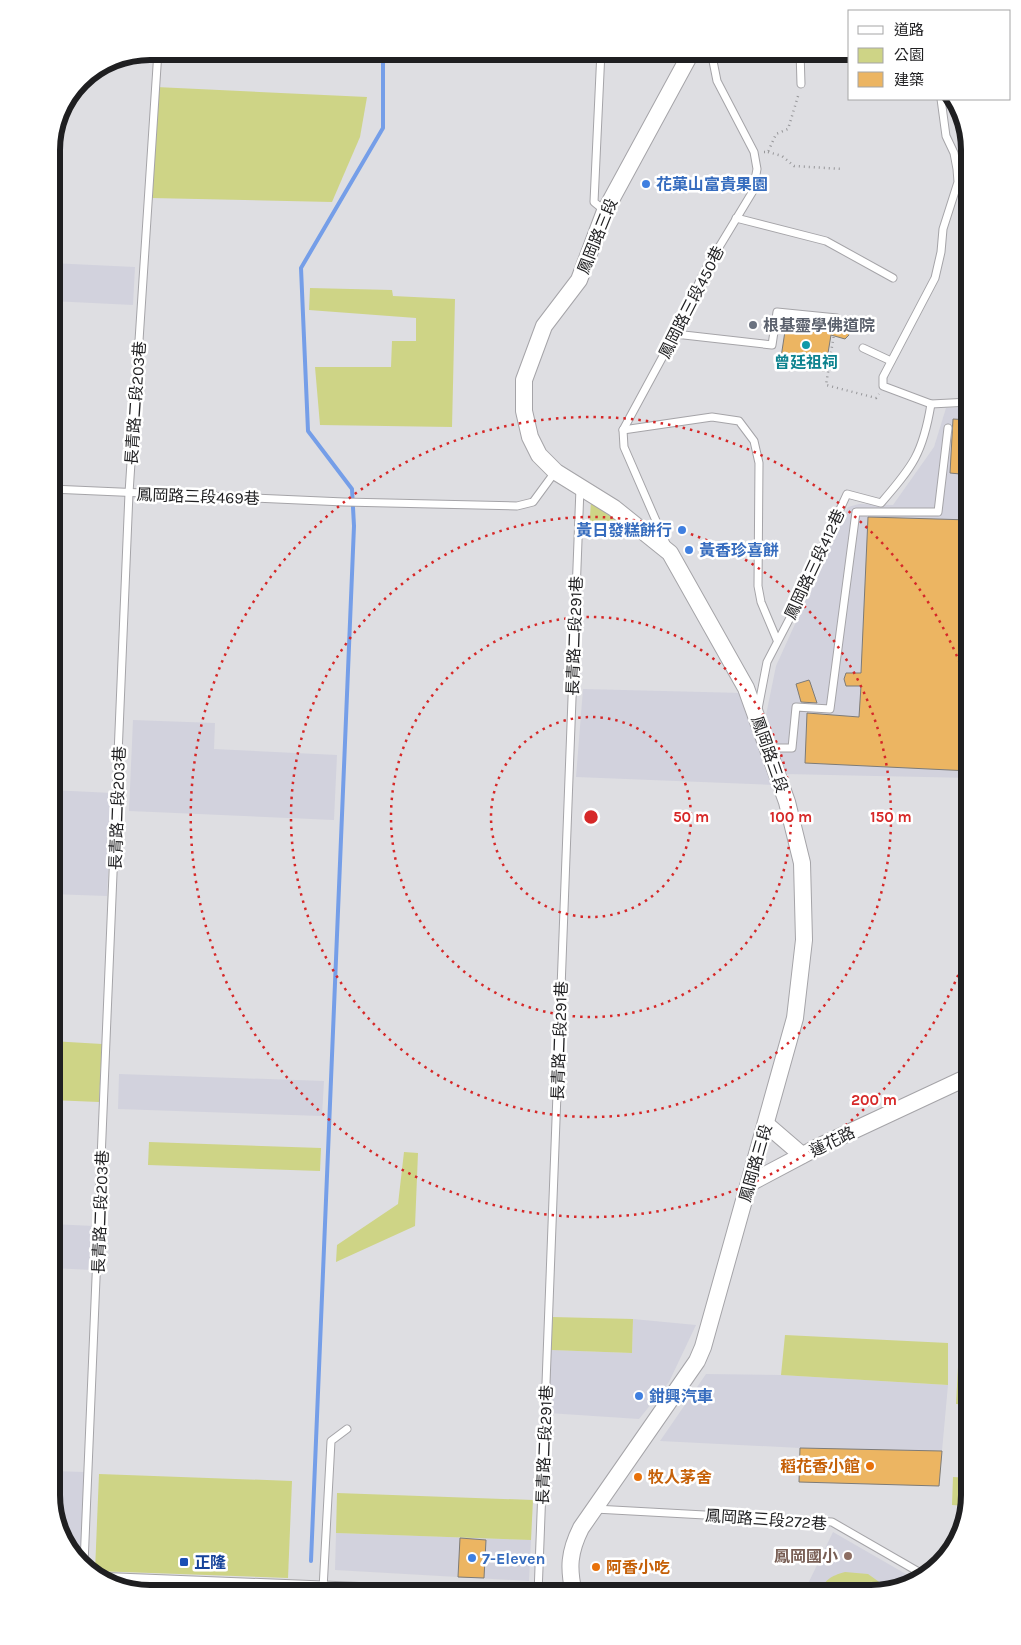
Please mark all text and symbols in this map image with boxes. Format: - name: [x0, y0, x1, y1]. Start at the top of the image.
- legend: [848, 10, 1011, 100]
- text: 道路: [894, 21, 924, 39]
- text: 公園: [894, 46, 924, 64]
- text: 建築: [894, 71, 924, 89]
- place label: 花菓山富貴果園: [656, 175, 768, 194]
- marker: 花菓山富貴果園: [640, 178, 652, 190]
- street label: 鳳岡路三段: [574, 196, 621, 277]
- street label: 鳳岡路三段450巷: [655, 243, 728, 362]
- place label: 根基靈學佛道院: [763, 316, 875, 335]
- marker: 根基靈學佛道院: [747, 319, 759, 331]
- marker: 曾廷祖祠: [800, 339, 812, 351]
- street label: 長青路二段203巷: [122, 340, 149, 466]
- place label: 曾廷祖祠: [774, 353, 838, 372]
- street label: 鳳岡路三段469巷: [136, 485, 260, 508]
- street label: 鳳岡路三段412巷: [781, 506, 848, 622]
- place label: 黃日發糕餅行: [576, 521, 672, 540]
- marker: 黃日發糕餅行: [676, 524, 688, 536]
- place label: 黃香珍喜餅: [699, 541, 779, 560]
- marker: 黃香珍喜餅: [683, 544, 695, 556]
- street label: 長青路二段291巷: [563, 576, 586, 696]
- street label: 鳳岡路三段: [748, 713, 792, 795]
- street label: 長青路二段203巷: [106, 746, 129, 870]
- centre of rings: [582, 808, 600, 826]
- text: 50 m: [673, 808, 709, 826]
- text: 100 m: [770, 808, 812, 826]
- text: 150 m: [870, 808, 912, 826]
- street label: 長青路二段291巷: [548, 981, 571, 1101]
- text: 200 m: [851, 1091, 897, 1109]
- street label: 鳳岡路三段: [735, 1122, 776, 1204]
- street label: 蓮花路: [806, 1122, 858, 1161]
- street label: 長青路二段203巷: [89, 1150, 112, 1274]
- street label: 長青路二段291巷: [533, 1385, 556, 1505]
- place label: 鉗興汽車: [649, 1387, 713, 1406]
- marker: 鉗興汽車: [633, 1390, 645, 1402]
- place label: 稻花香小館: [780, 1457, 860, 1476]
- marker: 稻花香小館: [864, 1460, 876, 1472]
- place label: 牧人茅舍: [648, 1468, 712, 1487]
- marker: 牧人茅舍: [632, 1471, 644, 1483]
- street label: 鳳岡路三段272巷: [704, 1506, 828, 1533]
- place label: 鳳岡國小: [774, 1547, 838, 1566]
- place label: 7-Eleven: [482, 1549, 545, 1568]
- marker: 鳳岡國小: [842, 1550, 854, 1562]
- marker: 7-Eleven: [466, 1552, 478, 1564]
- place label: 正隆: [194, 1553, 226, 1572]
- marker: 正隆: [178, 1556, 190, 1568]
- place label: 阿香小吃: [606, 1558, 670, 1577]
- marker: 阿香小吃: [590, 1561, 602, 1573]

